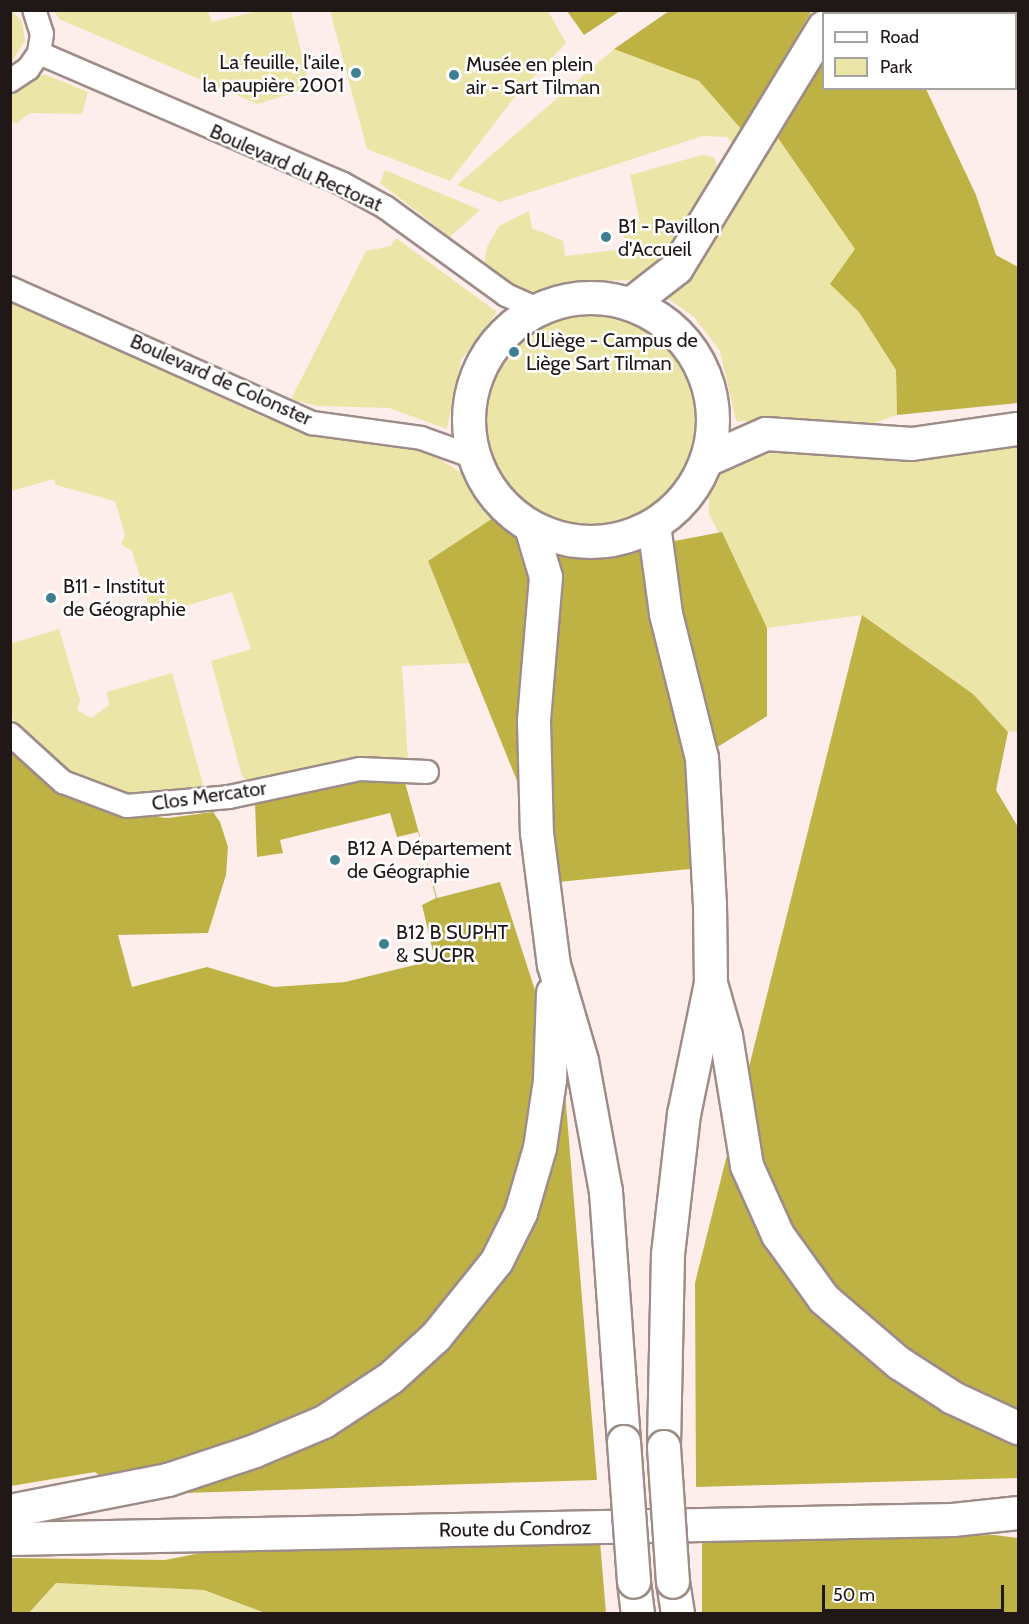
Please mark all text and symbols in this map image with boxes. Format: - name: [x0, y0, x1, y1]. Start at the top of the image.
- legend: [822, 12, 1017, 90]
- text: Road: [880, 26, 919, 48]
- place label: La feuille, l'aile, la paupière 2001: [203, 50, 344, 97]
- place label: Musée en plein air - Sart Tilman: [466, 52, 600, 99]
- text: Park: [880, 56, 912, 78]
- marker: La feuille, l'aile, la paupière 2001: [349, 66, 363, 80]
- marker: Musée en plein air - Sart Tilman: [447, 68, 461, 82]
- street label: Boulevard du Rectorat: [206, 119, 386, 217]
- place label: B1 - Pavillon d'Accueil: [618, 214, 720, 261]
- marker: B1 - Pavillon d'Accueil: [599, 230, 613, 244]
- place label: ULiège - Campus de Liège Sart Tilman: [526, 328, 698, 375]
- street label: Boulevard de Colonster: [126, 329, 316, 431]
- marker: ULiège - Campus de Liège Sart Tilman: [507, 345, 521, 359]
- place label: B11 - Institut de Géographie: [63, 574, 186, 621]
- marker: B11 - Institut de Géographie: [44, 591, 58, 605]
- street label: Clos Mercator: [150, 776, 268, 816]
- place label: B12 A Département de Géographie: [347, 837, 511, 884]
- marker: B12 A Département de Géographie: [328, 853, 342, 867]
- place label: B12 B SUPHT & SUCPR: [396, 921, 508, 968]
- marker: B12 B SUPHT & SUCPR: [377, 937, 391, 951]
- street label: Route du Condroz: [439, 1516, 591, 1542]
- scale bar: [825, 1573, 1006, 1611]
- text: 50 m: [833, 1584, 875, 1606]

